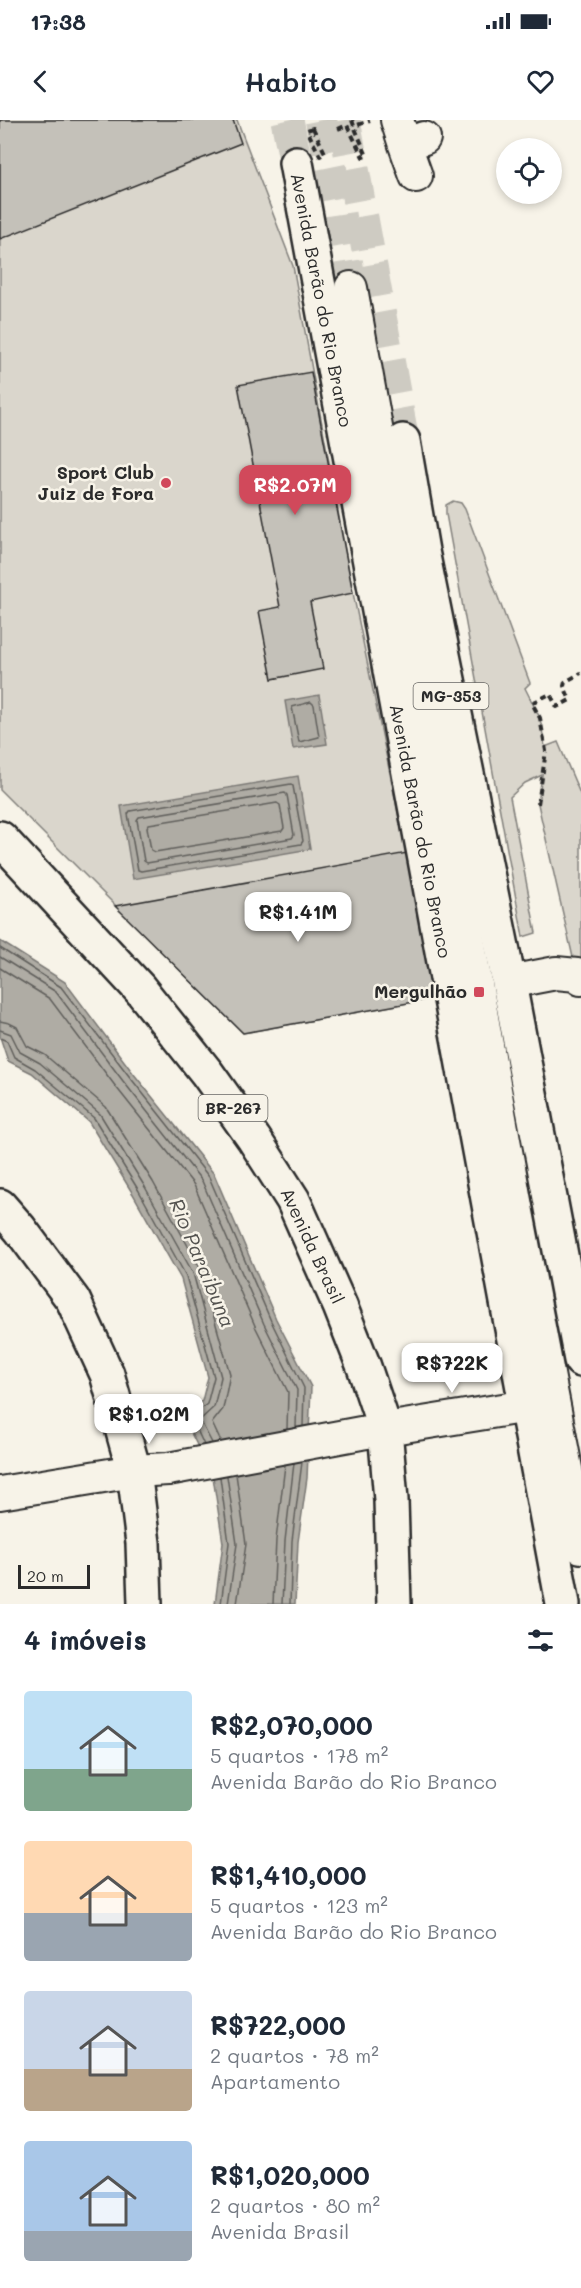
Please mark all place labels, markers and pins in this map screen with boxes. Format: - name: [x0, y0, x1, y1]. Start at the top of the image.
- place label: Sport Club Juiz de Fora: [38, 460, 154, 505]
- pin: R$2.07M: [240, 465, 350, 516]
- marker: Sport Club Juiz de Fora: [159, 476, 173, 490]
- pin: R$1.41M: [243, 892, 353, 943]
- place label: Mergulhão: [374, 979, 467, 1003]
- marker: Mergulhão: [472, 985, 486, 999]
- pin: R$722K: [403, 1343, 501, 1394]
- pin: R$1.02M: [94, 1394, 204, 1445]

